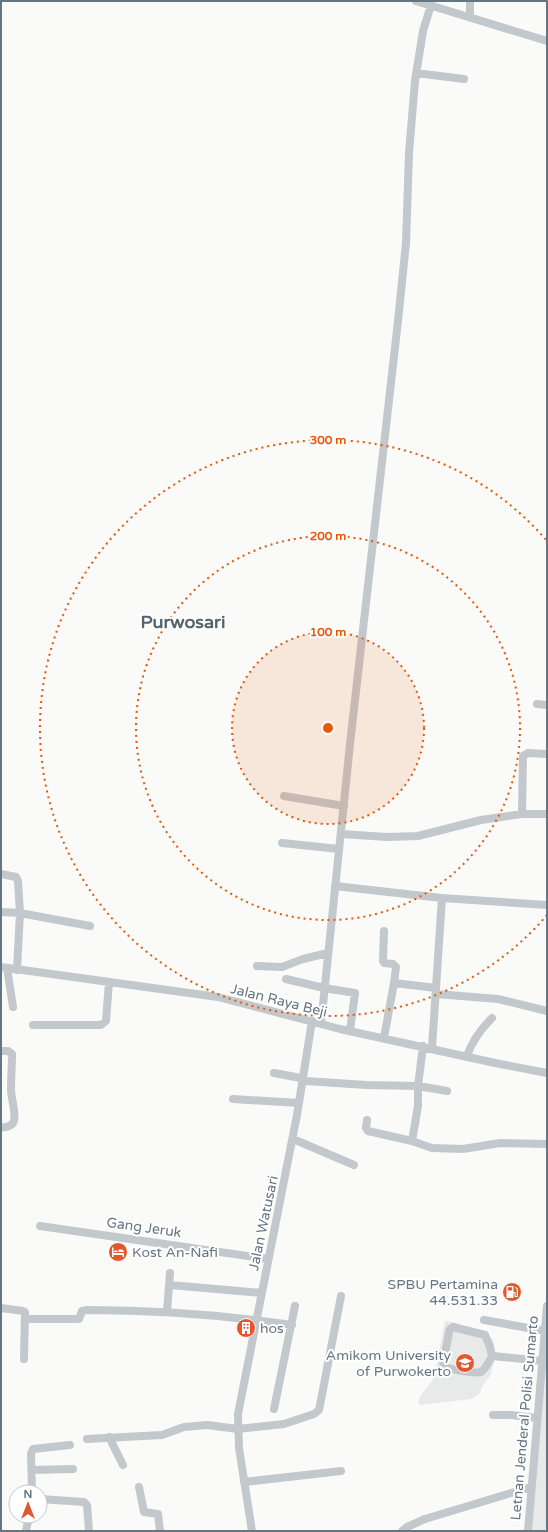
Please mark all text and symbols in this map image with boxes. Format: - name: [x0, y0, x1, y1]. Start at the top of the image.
- text: 300 m: [310, 433, 346, 447]
- text: 200 m: [310, 529, 346, 543]
- district label: Purwosari: [140, 611, 226, 633]
- text: 100 m: [310, 625, 346, 639]
- centre of rings: [321, 721, 335, 735]
- street label: Jalan Raya Beji: [229, 980, 329, 1021]
- street label: Jalan Watusari: [245, 1174, 282, 1272]
- street label: Gang Jeruk: [105, 1214, 183, 1241]
- hotel icon: Kost An-Nafi: [107, 1241, 129, 1263]
- place label: Kost An-Nafi: [132, 1244, 218, 1261]
- place label: SPBU Pertamina 44.531.33: [388, 1276, 498, 1309]
- fuel station icon: SPBU Pertamina 44.531.33: [501, 1281, 523, 1303]
- street label: Letnan Jenderal Polisi Sumarto: [507, 1315, 542, 1521]
- building icon: hos: [235, 1317, 257, 1339]
- place label: hos: [260, 1320, 284, 1337]
- place label: Amikom University of Purwokerto: [326, 1347, 451, 1380]
- school or university icon: Amikom University of Purwokerto: [454, 1352, 476, 1374]
- north arrow: [8, 1484, 48, 1524]
- text: N: [24, 1488, 32, 1501]

